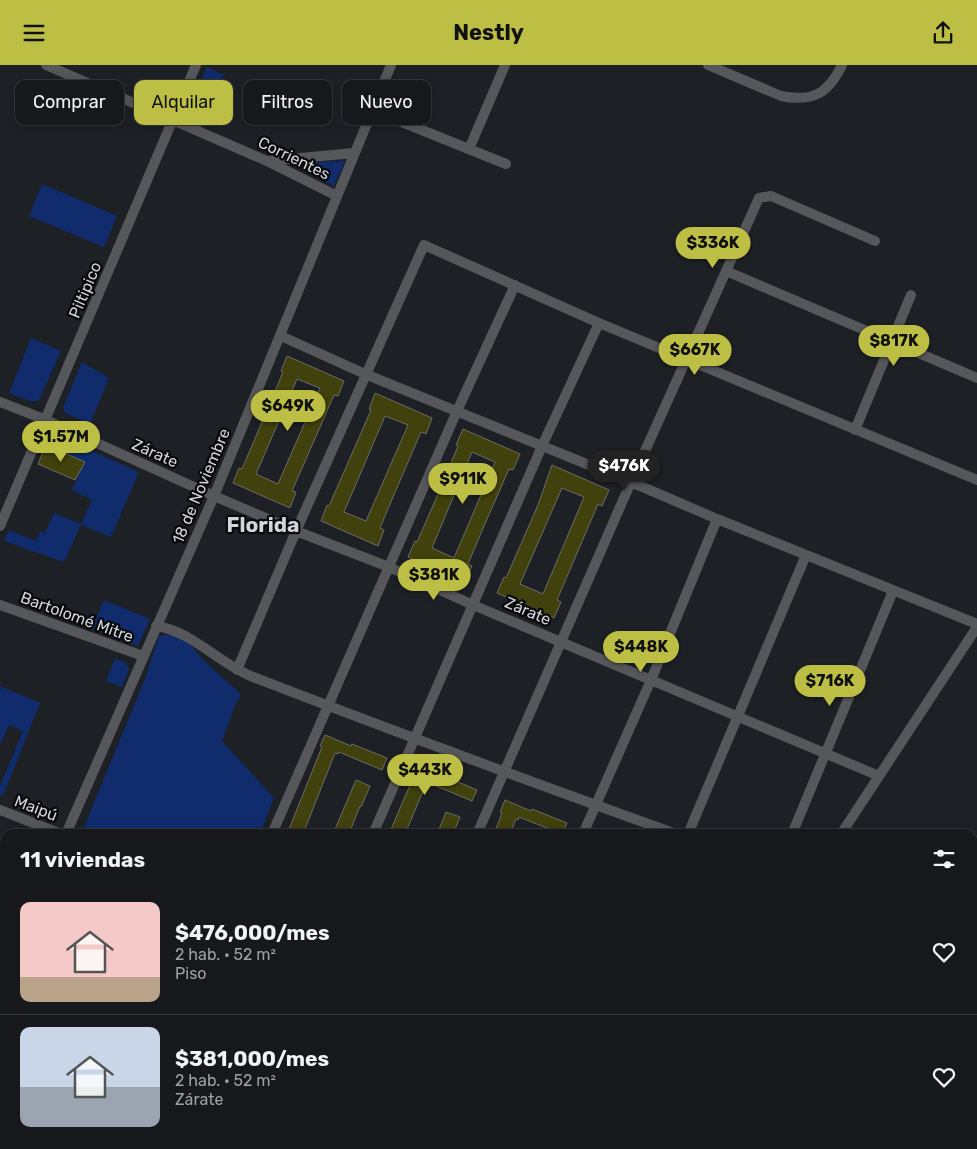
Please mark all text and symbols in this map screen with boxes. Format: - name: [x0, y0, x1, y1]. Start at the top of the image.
- icon: menu: [20, 19, 48, 47]
- text: Nestly: [453, 19, 524, 46]
- icon: share: [929, 19, 957, 47]
- chip: Comprar: [15, 80, 124, 125]
- chip: Alquilar: [134, 80, 233, 125]
- chip: Filtros: [243, 80, 332, 125]
- chip: Nuevo: [342, 80, 431, 125]
- street label: Corrientes: [255, 132, 333, 184]
- pin: $336K: [678, 227, 748, 269]
- text: $336K: [687, 233, 739, 252]
- street label: Piltipico: [65, 259, 105, 321]
- pin: $817K: [859, 325, 929, 367]
- text: $817K: [869, 331, 919, 350]
- pin: $667K: [660, 333, 730, 376]
- text: $667K: [670, 340, 720, 359]
- pin: $649K: [253, 389, 323, 432]
- text: $649K: [262, 396, 314, 415]
- pin: $1.57M: [20, 421, 102, 463]
- street label: 18 de Noviembre: [168, 425, 234, 547]
- text: $1.57M: [33, 427, 89, 446]
- street label: Zárate: [129, 434, 181, 472]
- pin: $476K: [589, 449, 659, 492]
- text: $476K: [598, 456, 650, 475]
- pin: $911K: [428, 463, 498, 505]
- text: $911K: [439, 469, 487, 488]
- district label: Florida: [227, 512, 300, 537]
- pin: $381K: [399, 559, 469, 601]
- text: $381K: [409, 565, 459, 584]
- street label: Bartolomé Mitre: [18, 588, 136, 646]
- street label: Zárate: [502, 593, 554, 629]
- pin: $448K: [606, 631, 676, 673]
- text: $448K: [614, 637, 668, 656]
- pin: $716K: [795, 665, 865, 707]
- text: $716K: [806, 671, 854, 690]
- pin: $443K: [390, 753, 460, 796]
- text: $443K: [398, 760, 452, 779]
- street label: Maipú: [12, 791, 60, 825]
- icon: filters: [930, 845, 958, 873]
- text: 11 viviendas: [20, 847, 145, 872]
- text: $476,000/mes: [175, 920, 330, 945]
- icon: home: [60, 922, 120, 982]
- icon: heart: [930, 938, 958, 966]
- text: 2 hab. · 52 m²: [175, 945, 276, 964]
- text: Piso: [175, 964, 207, 983]
- text: $381,000/mes: [175, 1046, 329, 1071]
- icon: home: [60, 1047, 120, 1107]
- icon: heart: [930, 1063, 958, 1091]
- text: 2 hab. · 52 m²: [175, 1071, 276, 1090]
- text: Zárate: [175, 1090, 223, 1109]

